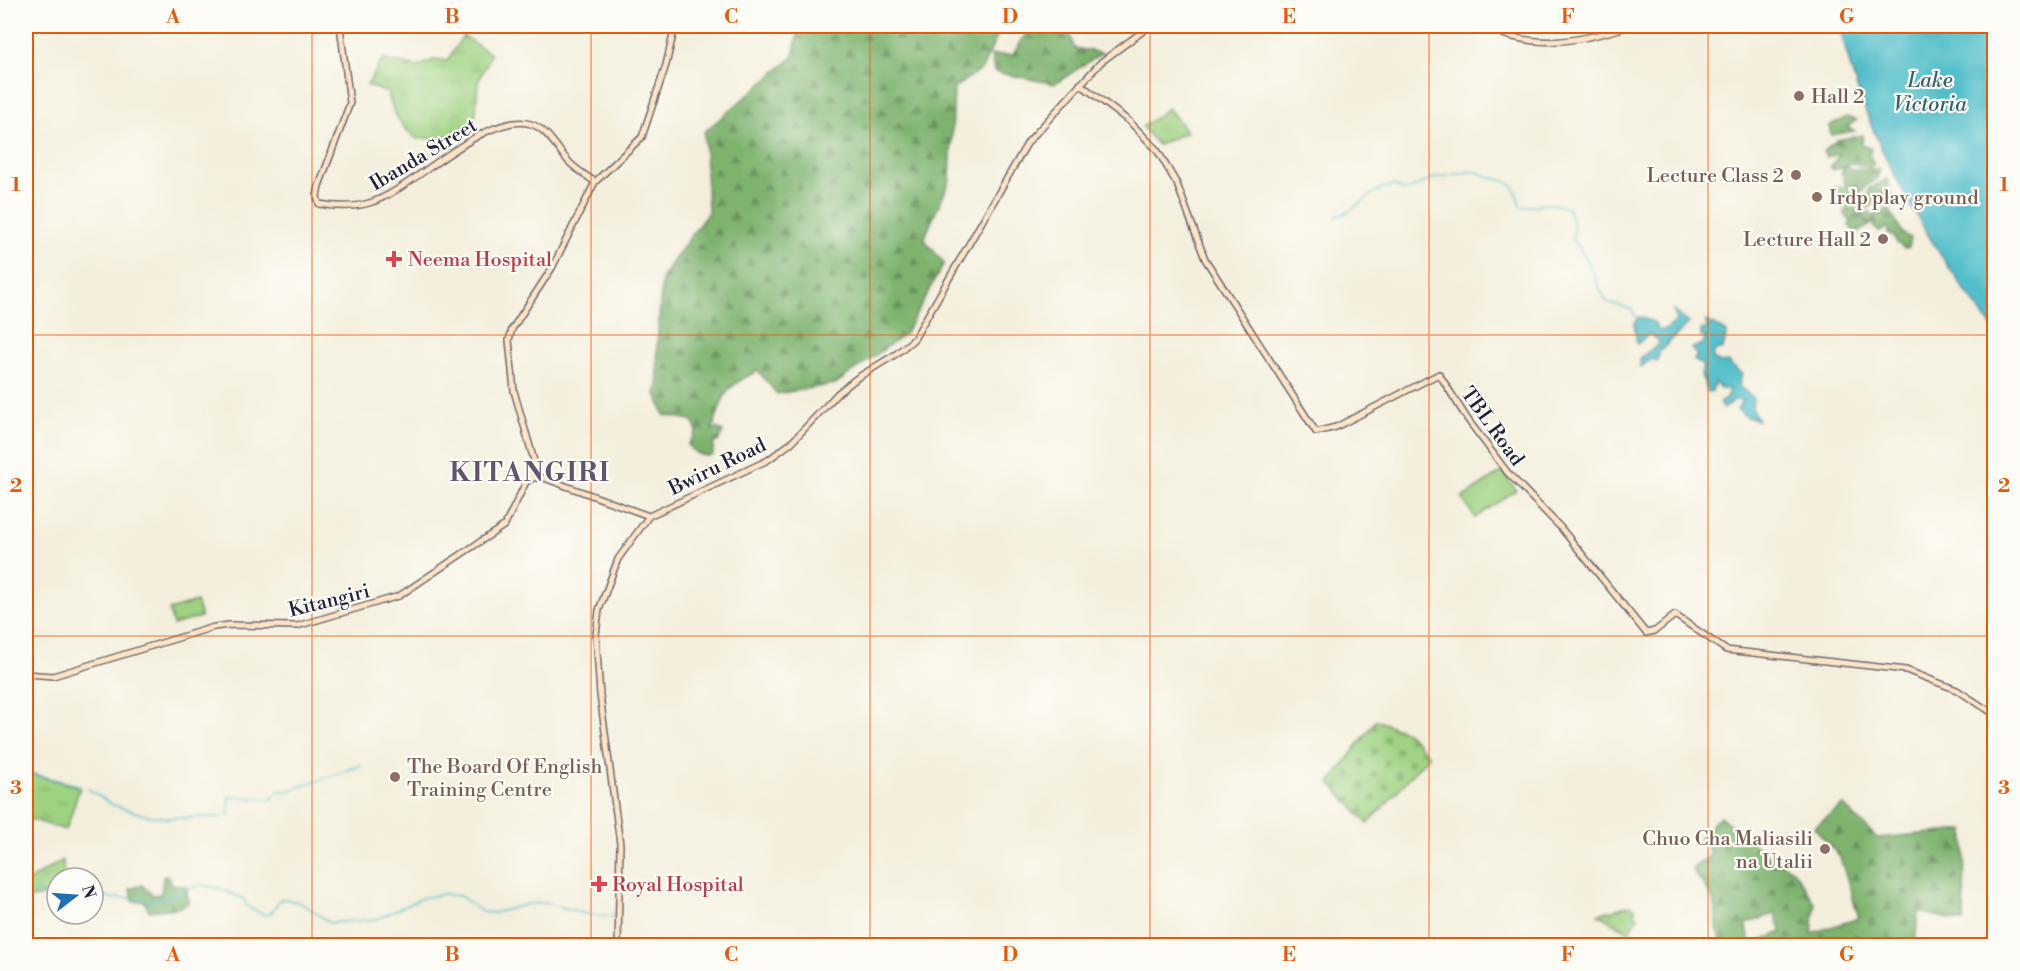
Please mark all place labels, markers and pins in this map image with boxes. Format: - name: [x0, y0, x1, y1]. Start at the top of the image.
- place label: Hall 2: [1811, 85, 1865, 110]
- marker: Hall 2: [1792, 89, 1806, 103]
- place label: Lecture Class 2: [1647, 164, 1784, 189]
- marker: Lecture Class 2: [1789, 168, 1803, 182]
- place label: Irdp play ground: [1829, 186, 1979, 211]
- marker: Irdp play ground: [1810, 190, 1824, 204]
- place label: Lecture Hall 2: [1743, 228, 1871, 253]
- marker: Lecture Hall 2: [1876, 232, 1890, 246]
- place label: Neema Hospital: [408, 248, 552, 273]
- marker: Neema Hospital: [385, 250, 403, 268]
- place label: The Board Of English Training Centre: [407, 755, 603, 803]
- marker: The Board Of English Training Centre: [388, 770, 402, 784]
- place label: Chuo Cha Maliasili na Utalii: [1642, 827, 1813, 875]
- marker: Chuo Cha Maliasili na Utalii: [1818, 842, 1832, 856]
- place label: Royal Hospital: [612, 873, 744, 898]
- marker: Royal Hospital: [590, 875, 608, 893]

